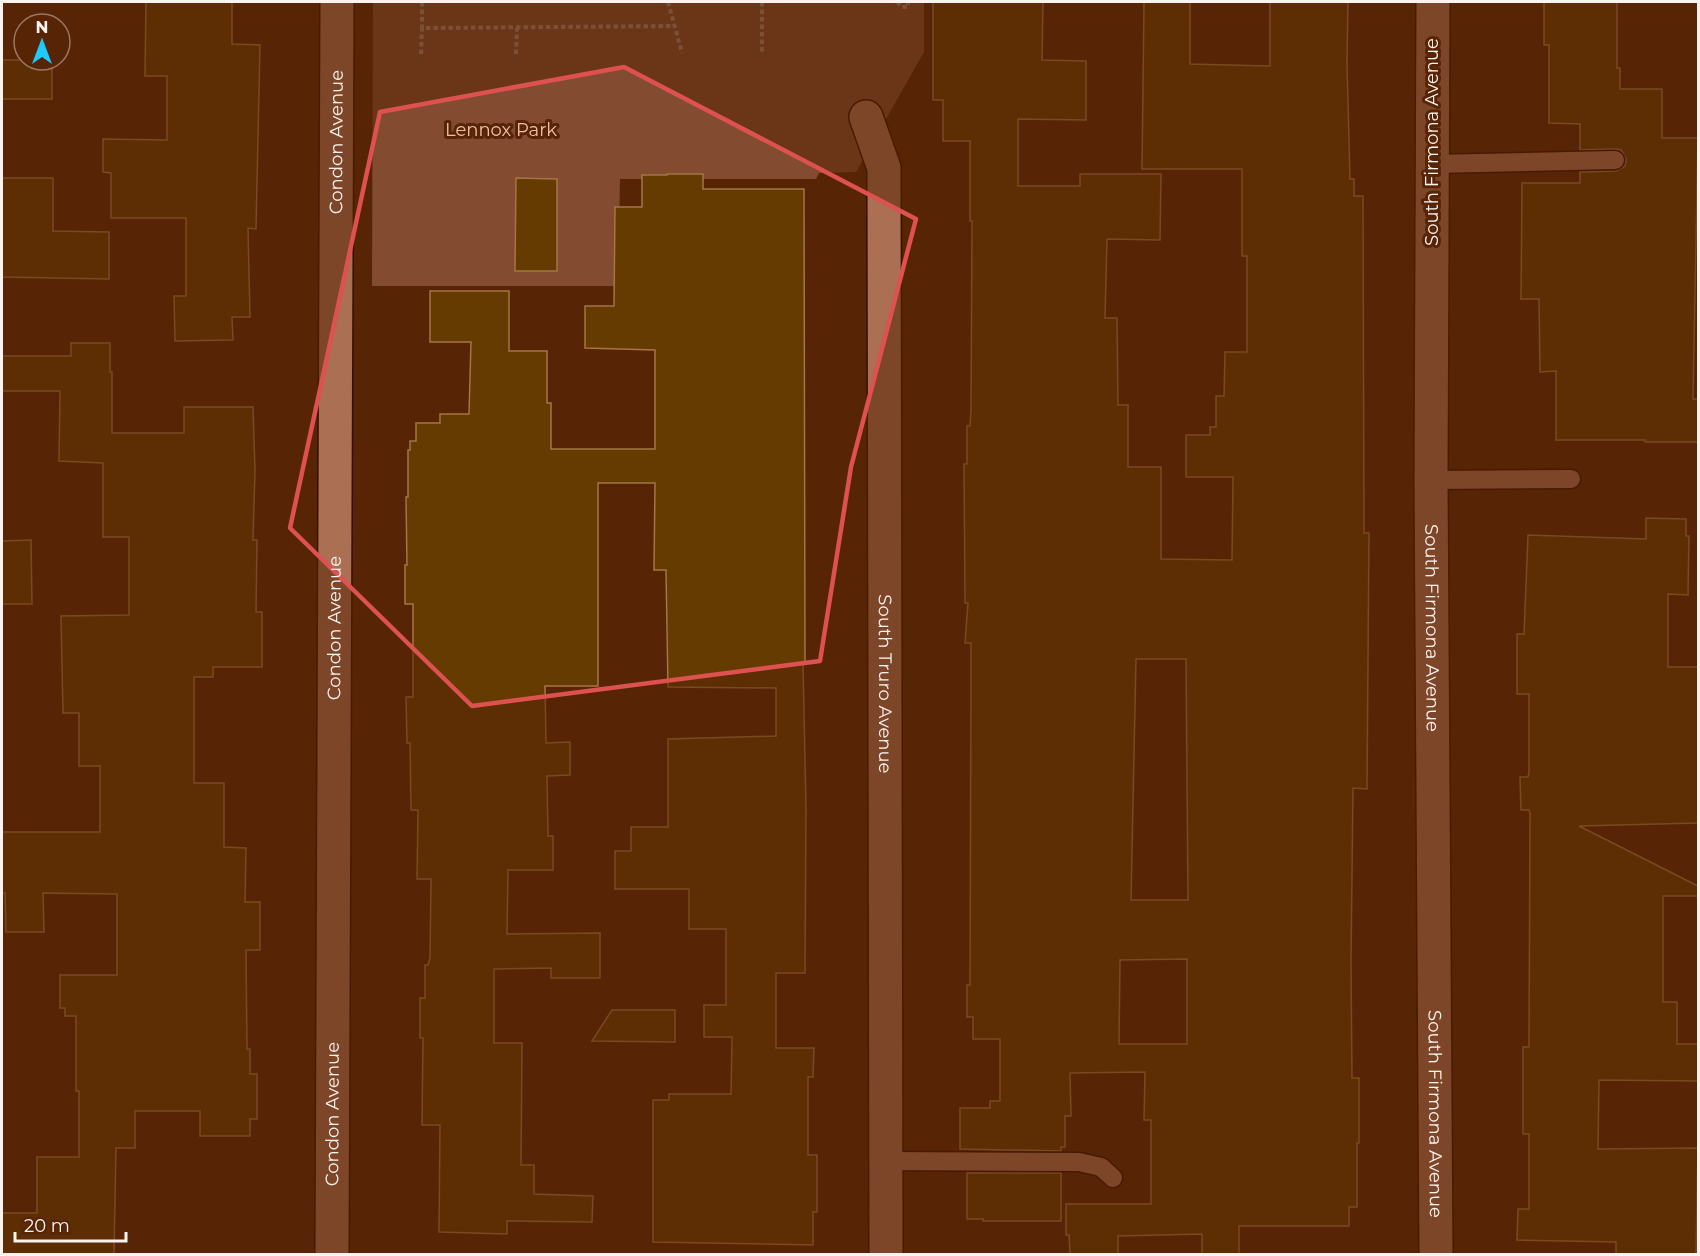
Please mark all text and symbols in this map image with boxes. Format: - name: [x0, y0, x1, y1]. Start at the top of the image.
- north arrow: [12, 12, 72, 72]
- text: N: [36, 18, 48, 37]
- street label: South Firmona Avenue: [1421, 38, 1443, 246]
- street label: Condon Avenue: [325, 70, 348, 214]
- park label: Lennox Park: [445, 119, 557, 141]
- street label: South Firmona Avenue: [1420, 524, 1444, 732]
- street label: Condon Avenue: [323, 556, 346, 700]
- street label: South Truro Avenue: [874, 594, 896, 774]
- street label: South Firmona Avenue: [1423, 1010, 1447, 1218]
- street label: Condon Avenue: [321, 1042, 344, 1186]
- scale bar: [15, 1205, 126, 1243]
- text: 20 m: [24, 1215, 70, 1237]

